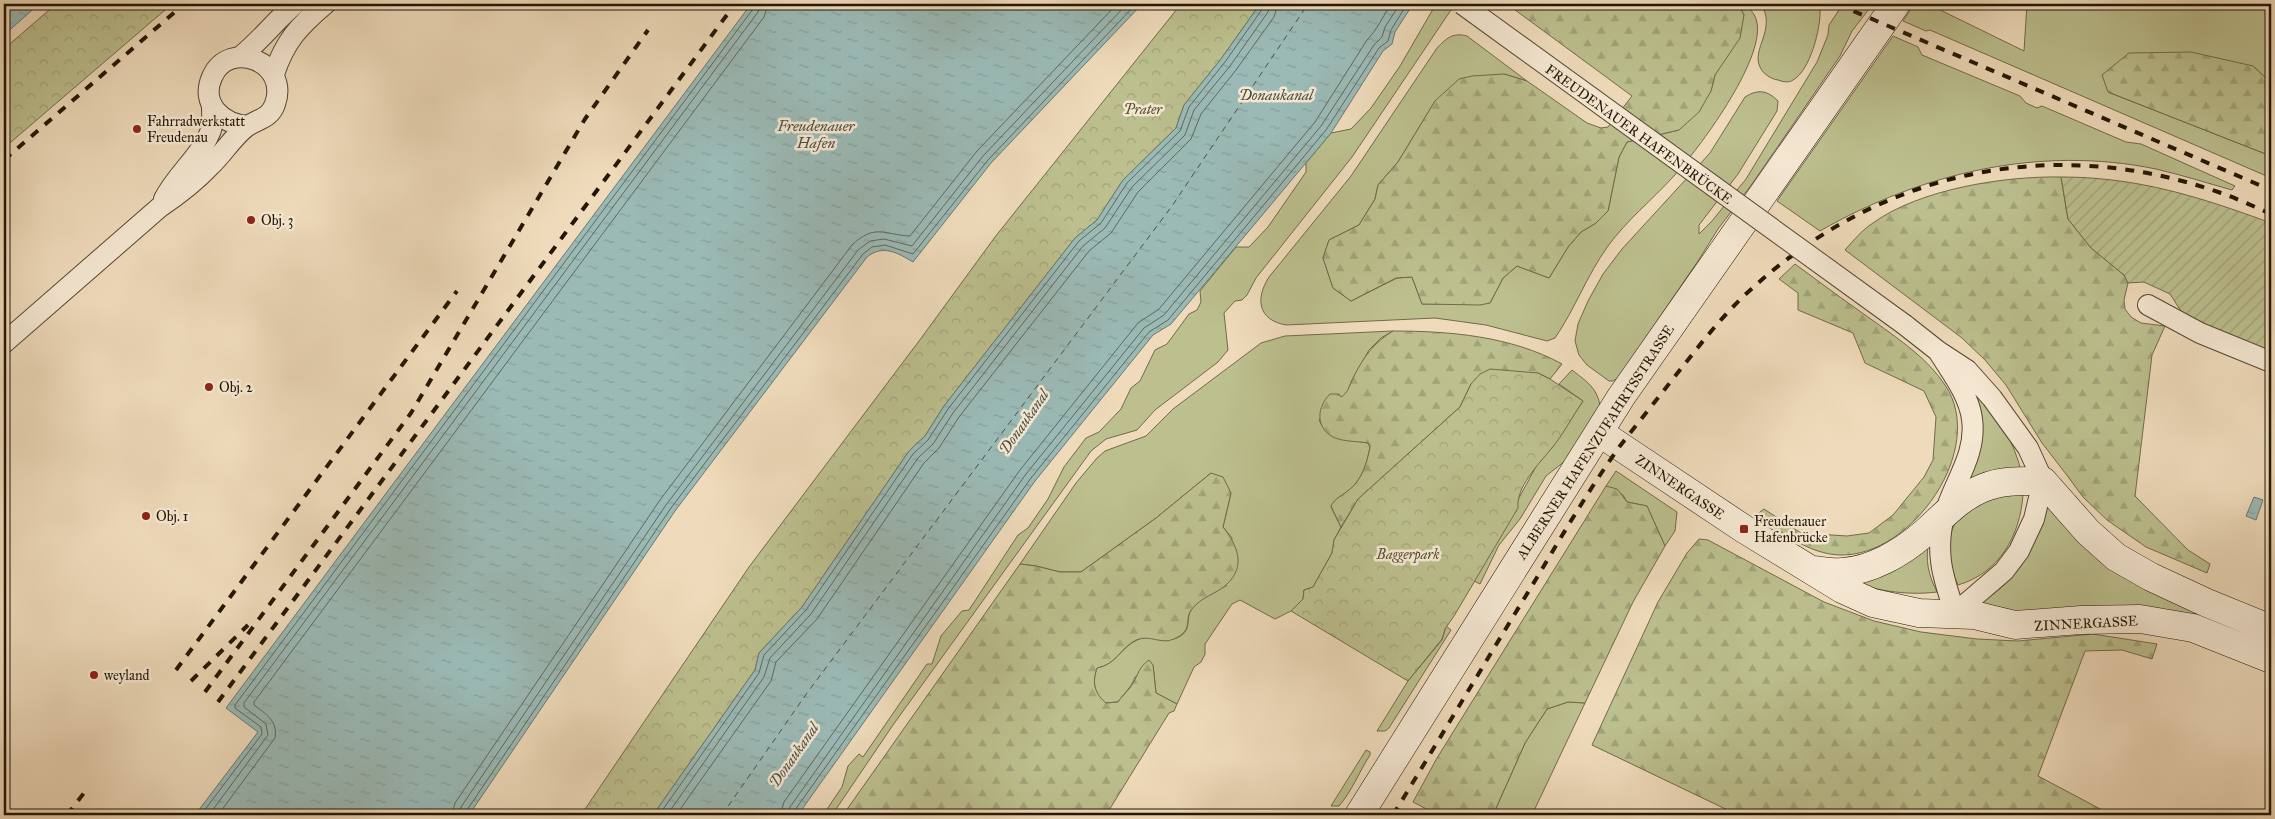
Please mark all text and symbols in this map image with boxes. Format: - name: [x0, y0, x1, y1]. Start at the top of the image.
- street label: FREUDENAUER HAFENBRÜCKE: [1542, 59, 1737, 208]
- water label: Donaukanal: [1239, 86, 1315, 104]
- park label: Prater: [1124, 101, 1163, 118]
- place label: Fahrradwerkstatt Freudenau: [147, 113, 245, 146]
- water label: Freudenauer Hafen: [776, 117, 855, 152]
- marker: Fahrradwerkstatt Freudenau: [131, 123, 143, 135]
- place label: Obj. 3: [261, 212, 293, 229]
- marker: Obj. 3: [245, 214, 257, 226]
- street label: ALBERNER HAFENZUFAHRTSSTRASSE: [1513, 322, 1678, 564]
- place label: Obj. 2: [219, 379, 253, 396]
- marker: Obj. 2: [203, 381, 215, 393]
- water label: Donaukanal: [995, 385, 1054, 458]
- street label: ZINNERGASSE: [1632, 451, 1728, 523]
- place label: Obj. 1: [156, 508, 189, 525]
- marker: Obj. 1: [140, 510, 152, 522]
- place label: Freudenauer Hafenbrücke: [1754, 513, 1828, 546]
- marker: Freudenauer Hafenbrücke: [1738, 523, 1750, 535]
- park label: Baggerpark: [1376, 546, 1440, 564]
- street label: ZINNERGASSE: [2034, 612, 2138, 635]
- place label: weyland: [104, 667, 150, 684]
- marker: weyland: [88, 669, 100, 681]
- water label: Donaukanal: [765, 718, 824, 791]

